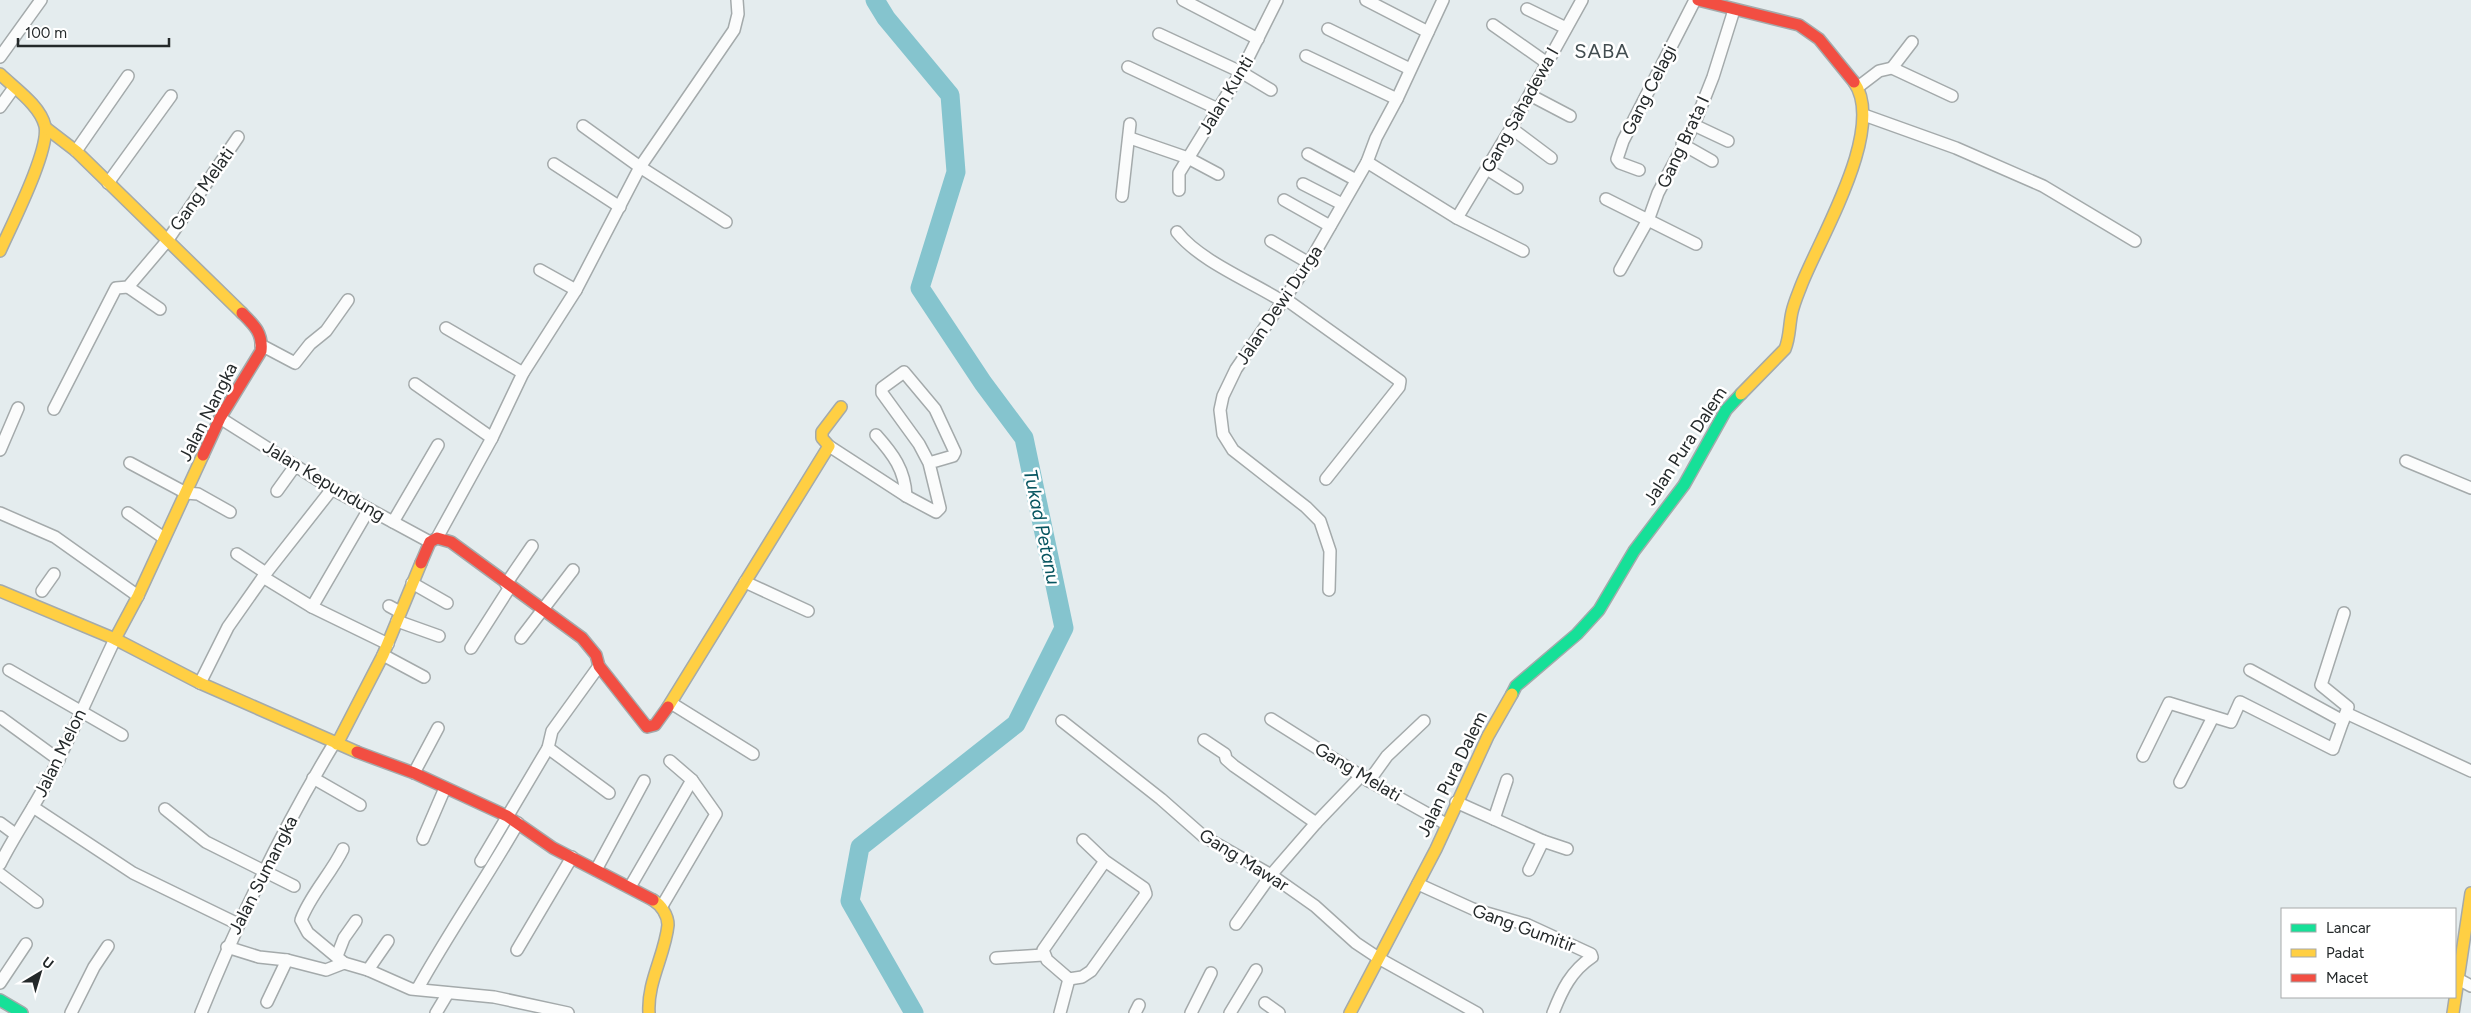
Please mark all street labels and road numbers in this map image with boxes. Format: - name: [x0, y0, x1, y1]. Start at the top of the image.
- street label: Gang Celagi: [1617, 41, 1681, 139]
- street label: Gang Sahadewa I: [1476, 43, 1564, 177]
- street label: Jalan Kunti: [1194, 52, 1258, 138]
- street label: Gang Brata I: [1652, 92, 1714, 192]
- street label: Gang Melati: [165, 143, 239, 235]
- street label: Jalan Dewi Durga: [1231, 241, 1327, 369]
- street label: Jalan Nangka: [174, 359, 242, 465]
- street label: Jalan Pura Dalem: [1639, 383, 1731, 509]
- street label: Jalan Kepundung: [259, 436, 389, 526]
- street label: Jalan Melon: [29, 705, 91, 801]
- street label: Jalan Pura Dalem: [1412, 708, 1492, 840]
- street label: Gang Melati: [1311, 738, 1405, 806]
- street label: Jalan Sumangka: [224, 812, 302, 938]
- street label: Gang Mawar: [1195, 824, 1293, 896]
- street label: Gang Gumitir: [1469, 899, 1579, 957]

